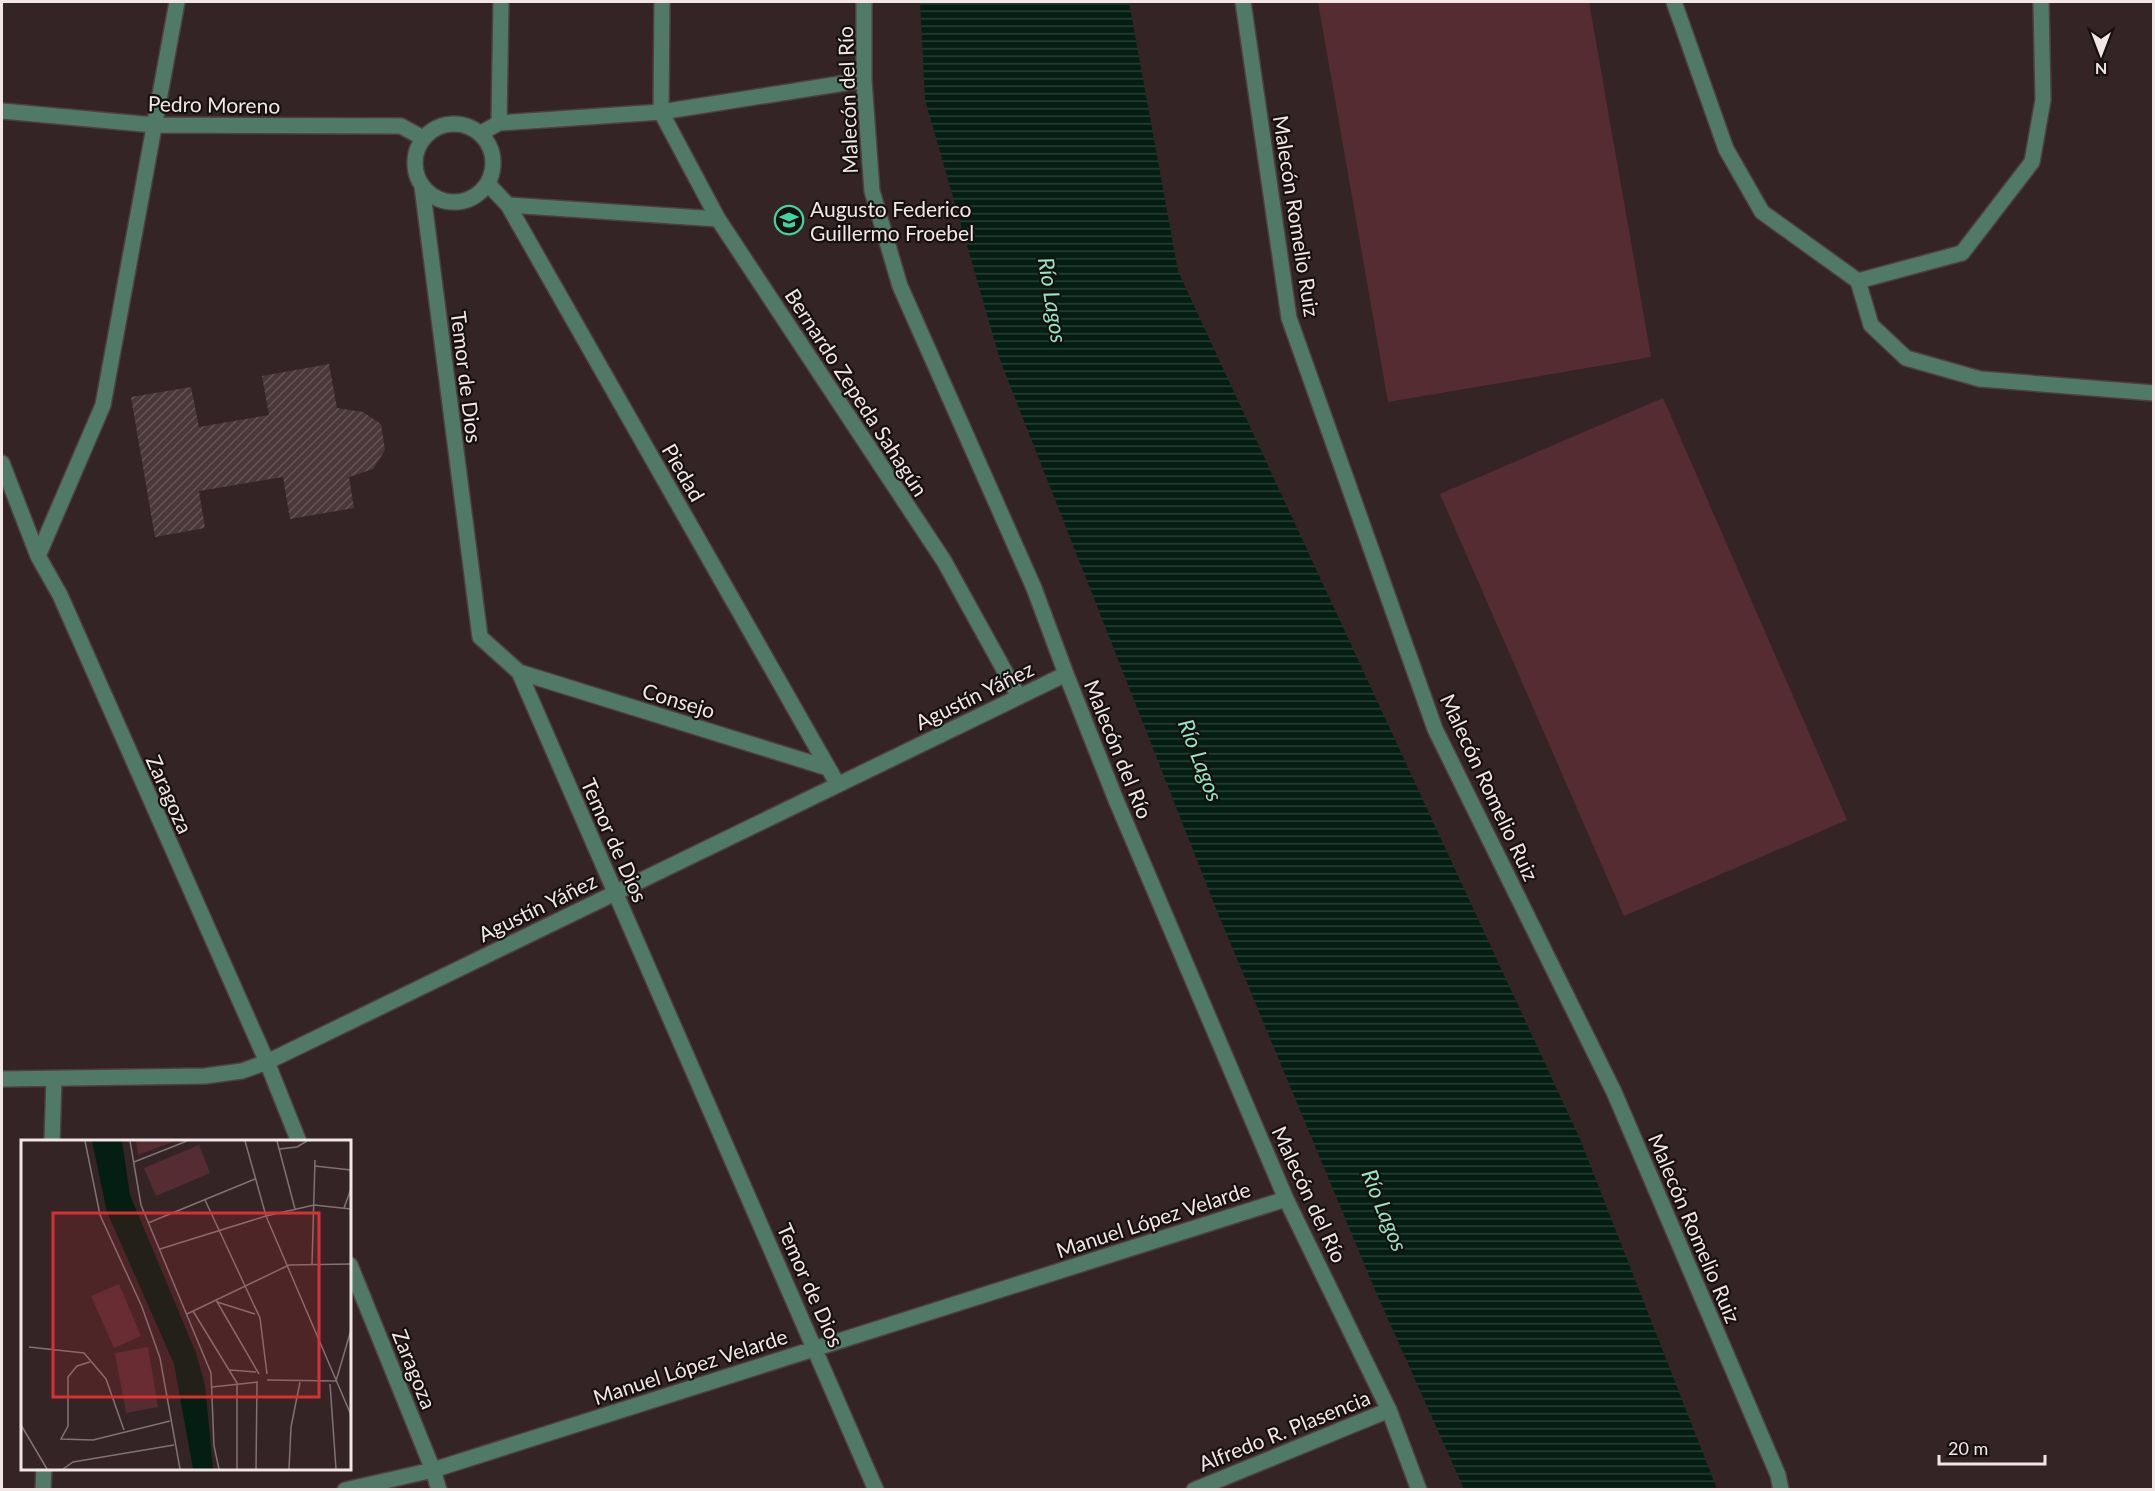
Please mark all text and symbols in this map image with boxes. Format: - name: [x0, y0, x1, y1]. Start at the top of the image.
- north arrow: [2071, 24, 2131, 84]
- street label: Malecón del Río: [832, 26, 862, 174]
- text: N: [2095, 60, 2107, 79]
- street label: Pedro Moreno: [148, 90, 281, 118]
- street label: Malecón Romelio Ruiz: [1269, 114, 1325, 318]
- place label: Augusto Federico Guillermo Froebel: [810, 196, 974, 245]
- school or university icon: Augusto Federico Guillermo Froebel: [773, 204, 805, 236]
- water label: Río Lagos: [1033, 255, 1073, 345]
- street label: Bernardo Zepeda Sahagún: [780, 284, 934, 500]
- street label: Temor de Dios: [447, 310, 487, 444]
- street label: Piedad: [658, 439, 710, 505]
- street label: Agustín Yáñez: [911, 656, 1037, 734]
- street label: Malecón del Río: [1080, 676, 1158, 822]
- street label: Consejo: [640, 677, 718, 723]
- street label: Malecón Romelio Ruiz: [1436, 690, 1544, 884]
- water label: Río Lagos: [1173, 715, 1229, 805]
- street label: Zaragoza: [142, 751, 198, 837]
- street label: Temor de Dios: [577, 774, 653, 906]
- street label: Agustín Yáñez: [474, 868, 600, 946]
- street label: Malecón del Río: [1267, 1122, 1353, 1266]
- street label: Malecón Romelio Ruiz: [1644, 1129, 1746, 1327]
- inset map: [21, 1140, 351, 1470]
- water label: Río Lagos: [1356, 1165, 1414, 1255]
- street label: Manuel López Velarde: [1053, 1176, 1253, 1262]
- street label: Temor de Dios: [773, 1219, 849, 1351]
- street label: Manuel López Velarde: [590, 1323, 790, 1409]
- street label: Zaragoza: [388, 1326, 442, 1412]
- street label: Alfredo R. Plasencia: [1195, 1384, 1373, 1476]
- scale bar: [1939, 1428, 2046, 1466]
- text: 20 m: [1948, 1437, 1988, 1459]

